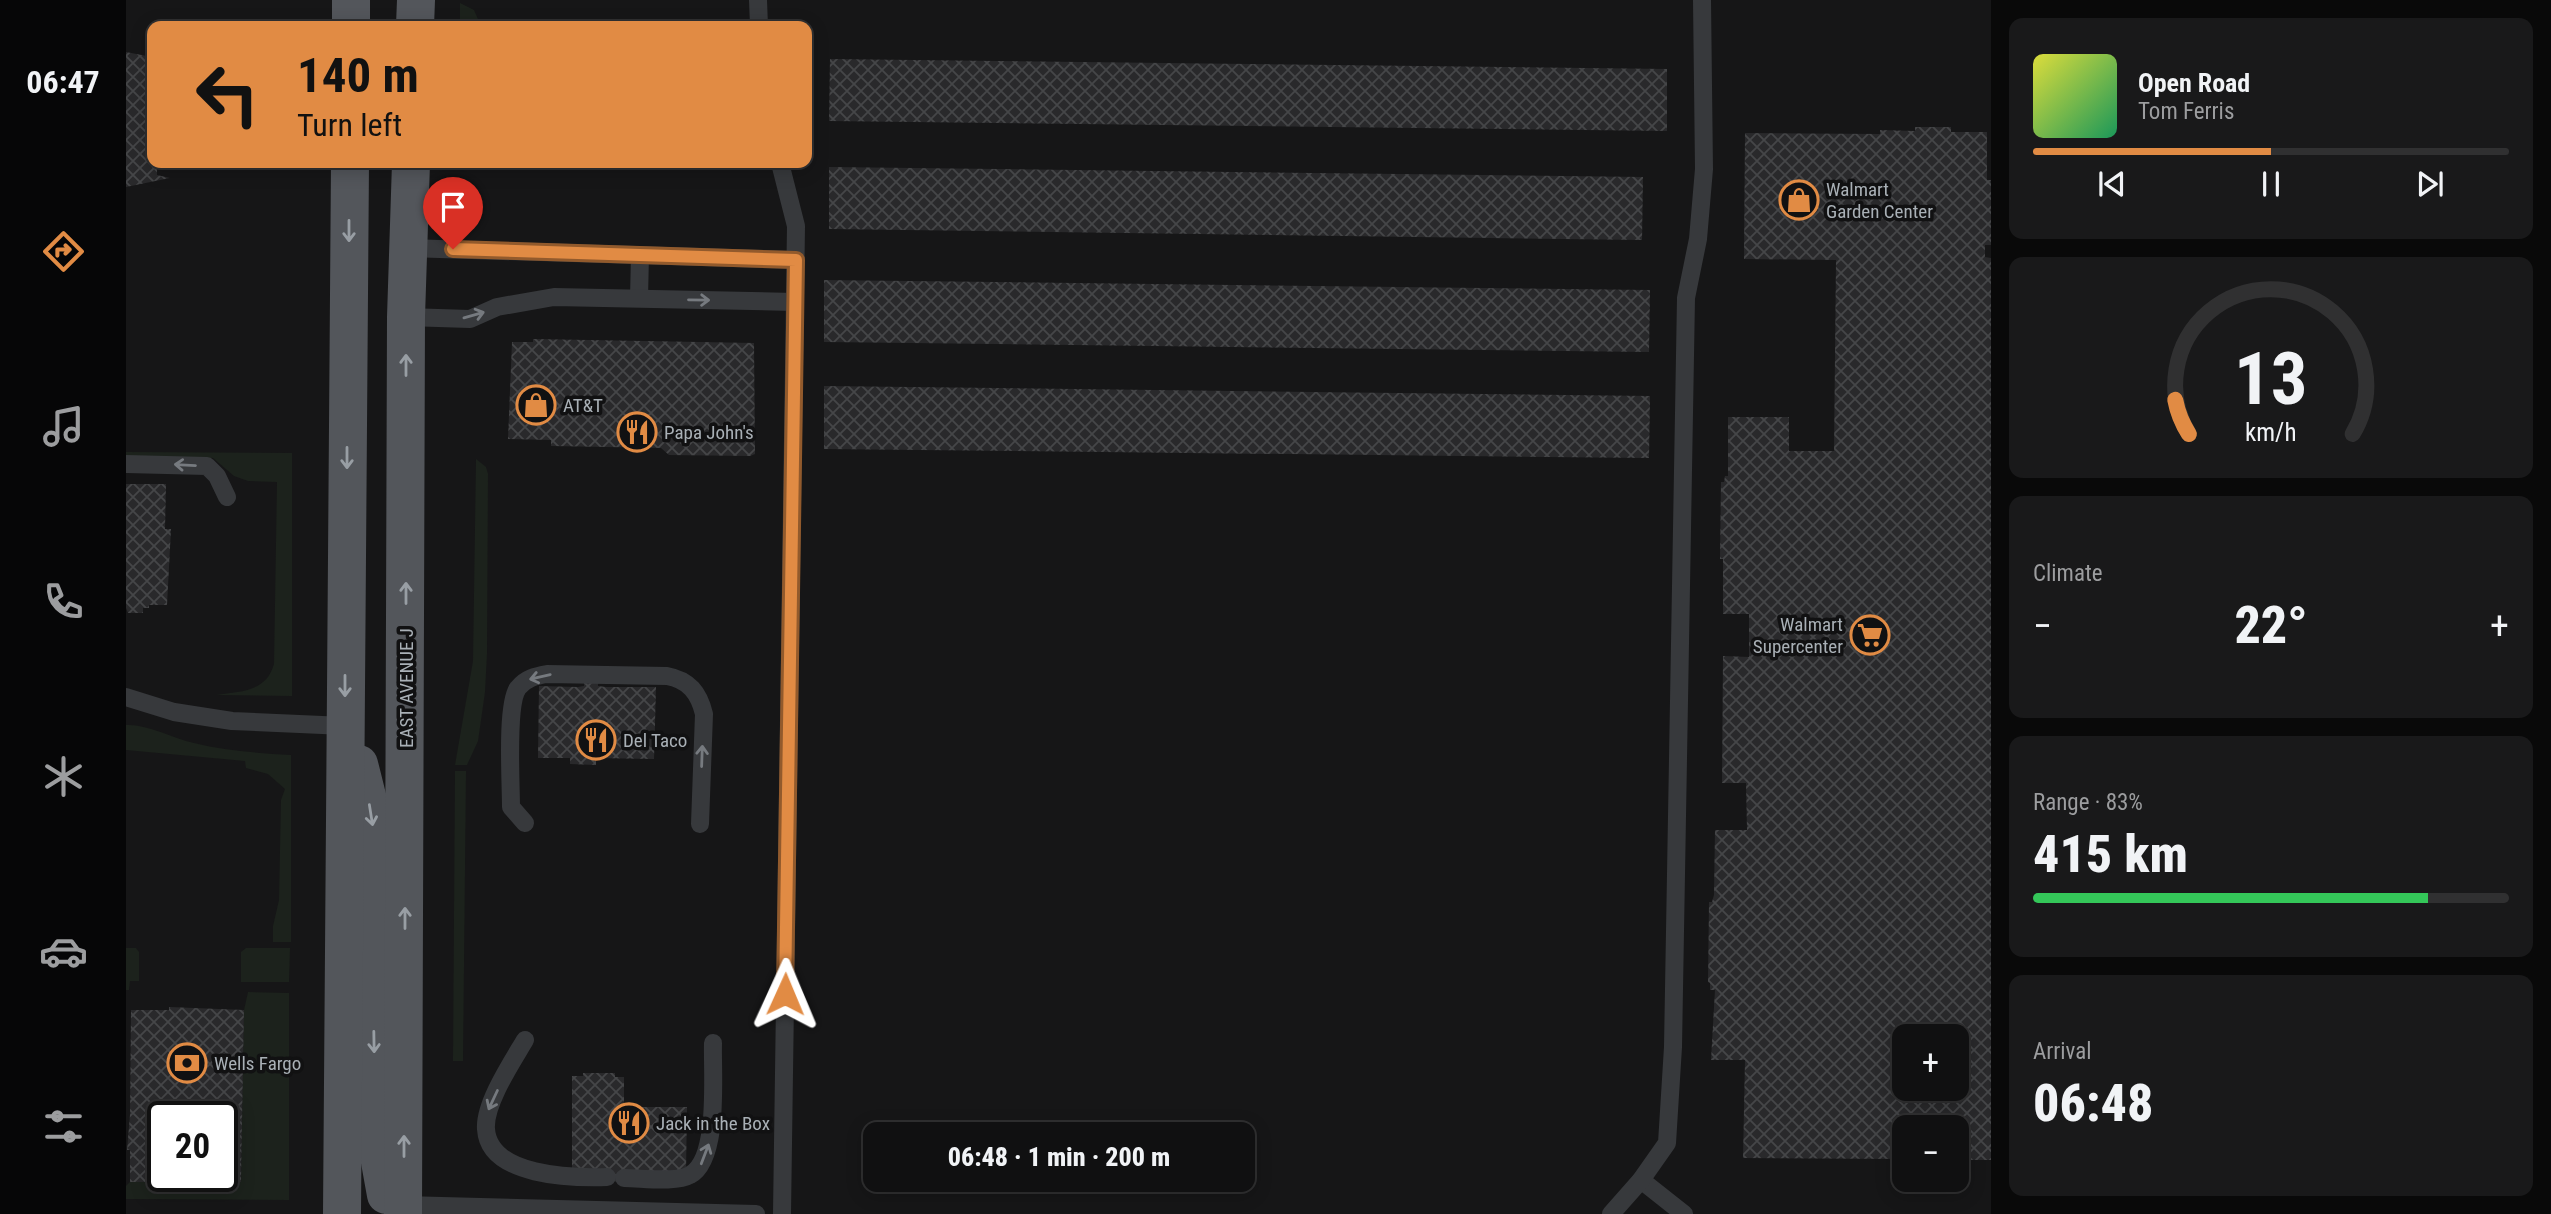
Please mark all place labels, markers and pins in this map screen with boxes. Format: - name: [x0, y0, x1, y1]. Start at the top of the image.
- pin: [423, 177, 483, 249]
- place label: Walmart Garden Center: [1826, 178, 1933, 223]
- shop icon: Walmart Garden Center: [1778, 179, 1820, 221]
- shop icon: AT&T: [515, 384, 557, 426]
- place label: AT&T: [563, 394, 603, 417]
- restaurant icon: Papa John's: [616, 411, 658, 453]
- place label: Papa John's: [664, 421, 754, 444]
- place label: Walmart Supercenter: [1753, 613, 1843, 658]
- supermarket icon: Walmart Supercenter: [1849, 614, 1891, 656]
- restaurant icon: Del Taco: [575, 719, 617, 761]
- place label: Del Taco: [623, 729, 687, 752]
- bank icon: Wells Fargo: [166, 1042, 208, 1084]
- place label: Wells Fargo: [214, 1052, 301, 1075]
- restaurant icon: Jack in the Box: [608, 1102, 650, 1144]
- place label: Jack in the Box: [656, 1112, 770, 1135]

